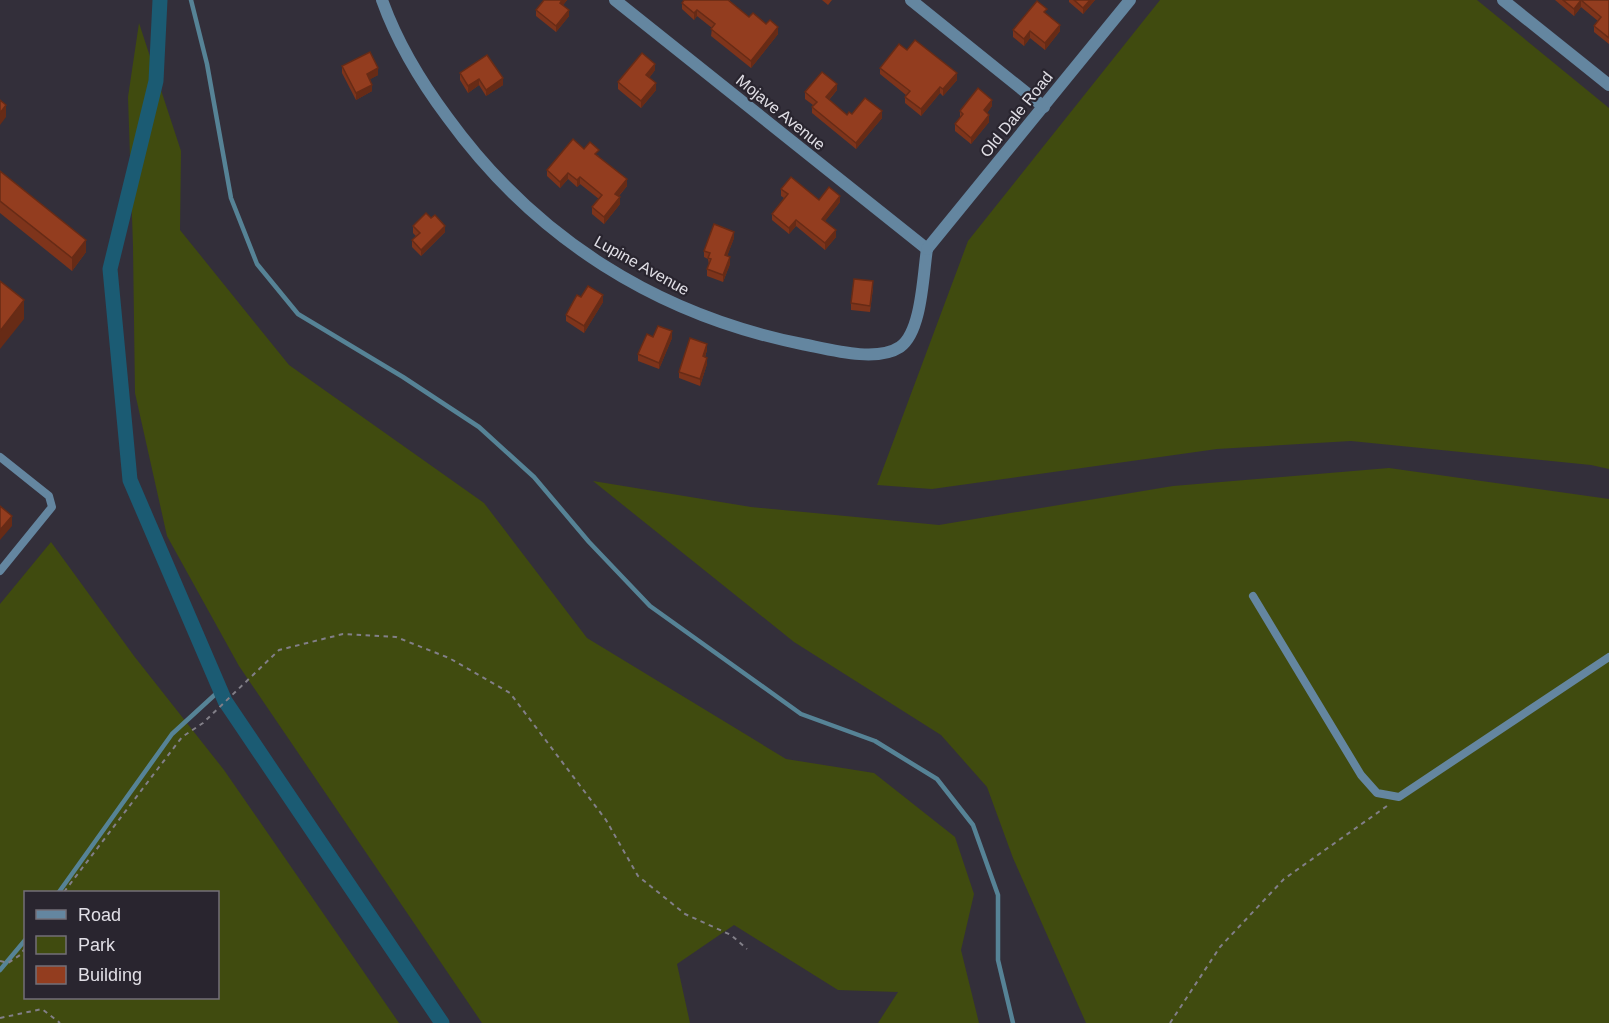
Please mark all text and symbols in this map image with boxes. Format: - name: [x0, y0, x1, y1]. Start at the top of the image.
- street label: Old Dale Road: [977, 68, 1056, 160]
- street label: Mojave Avenue: [733, 71, 829, 153]
- street label: Lupine Avenue: [591, 232, 692, 299]
- legend: [24, 891, 219, 999]
- text: Road: [78, 905, 121, 925]
- text: Park: [78, 935, 116, 955]
- text: Building: [78, 965, 142, 985]

